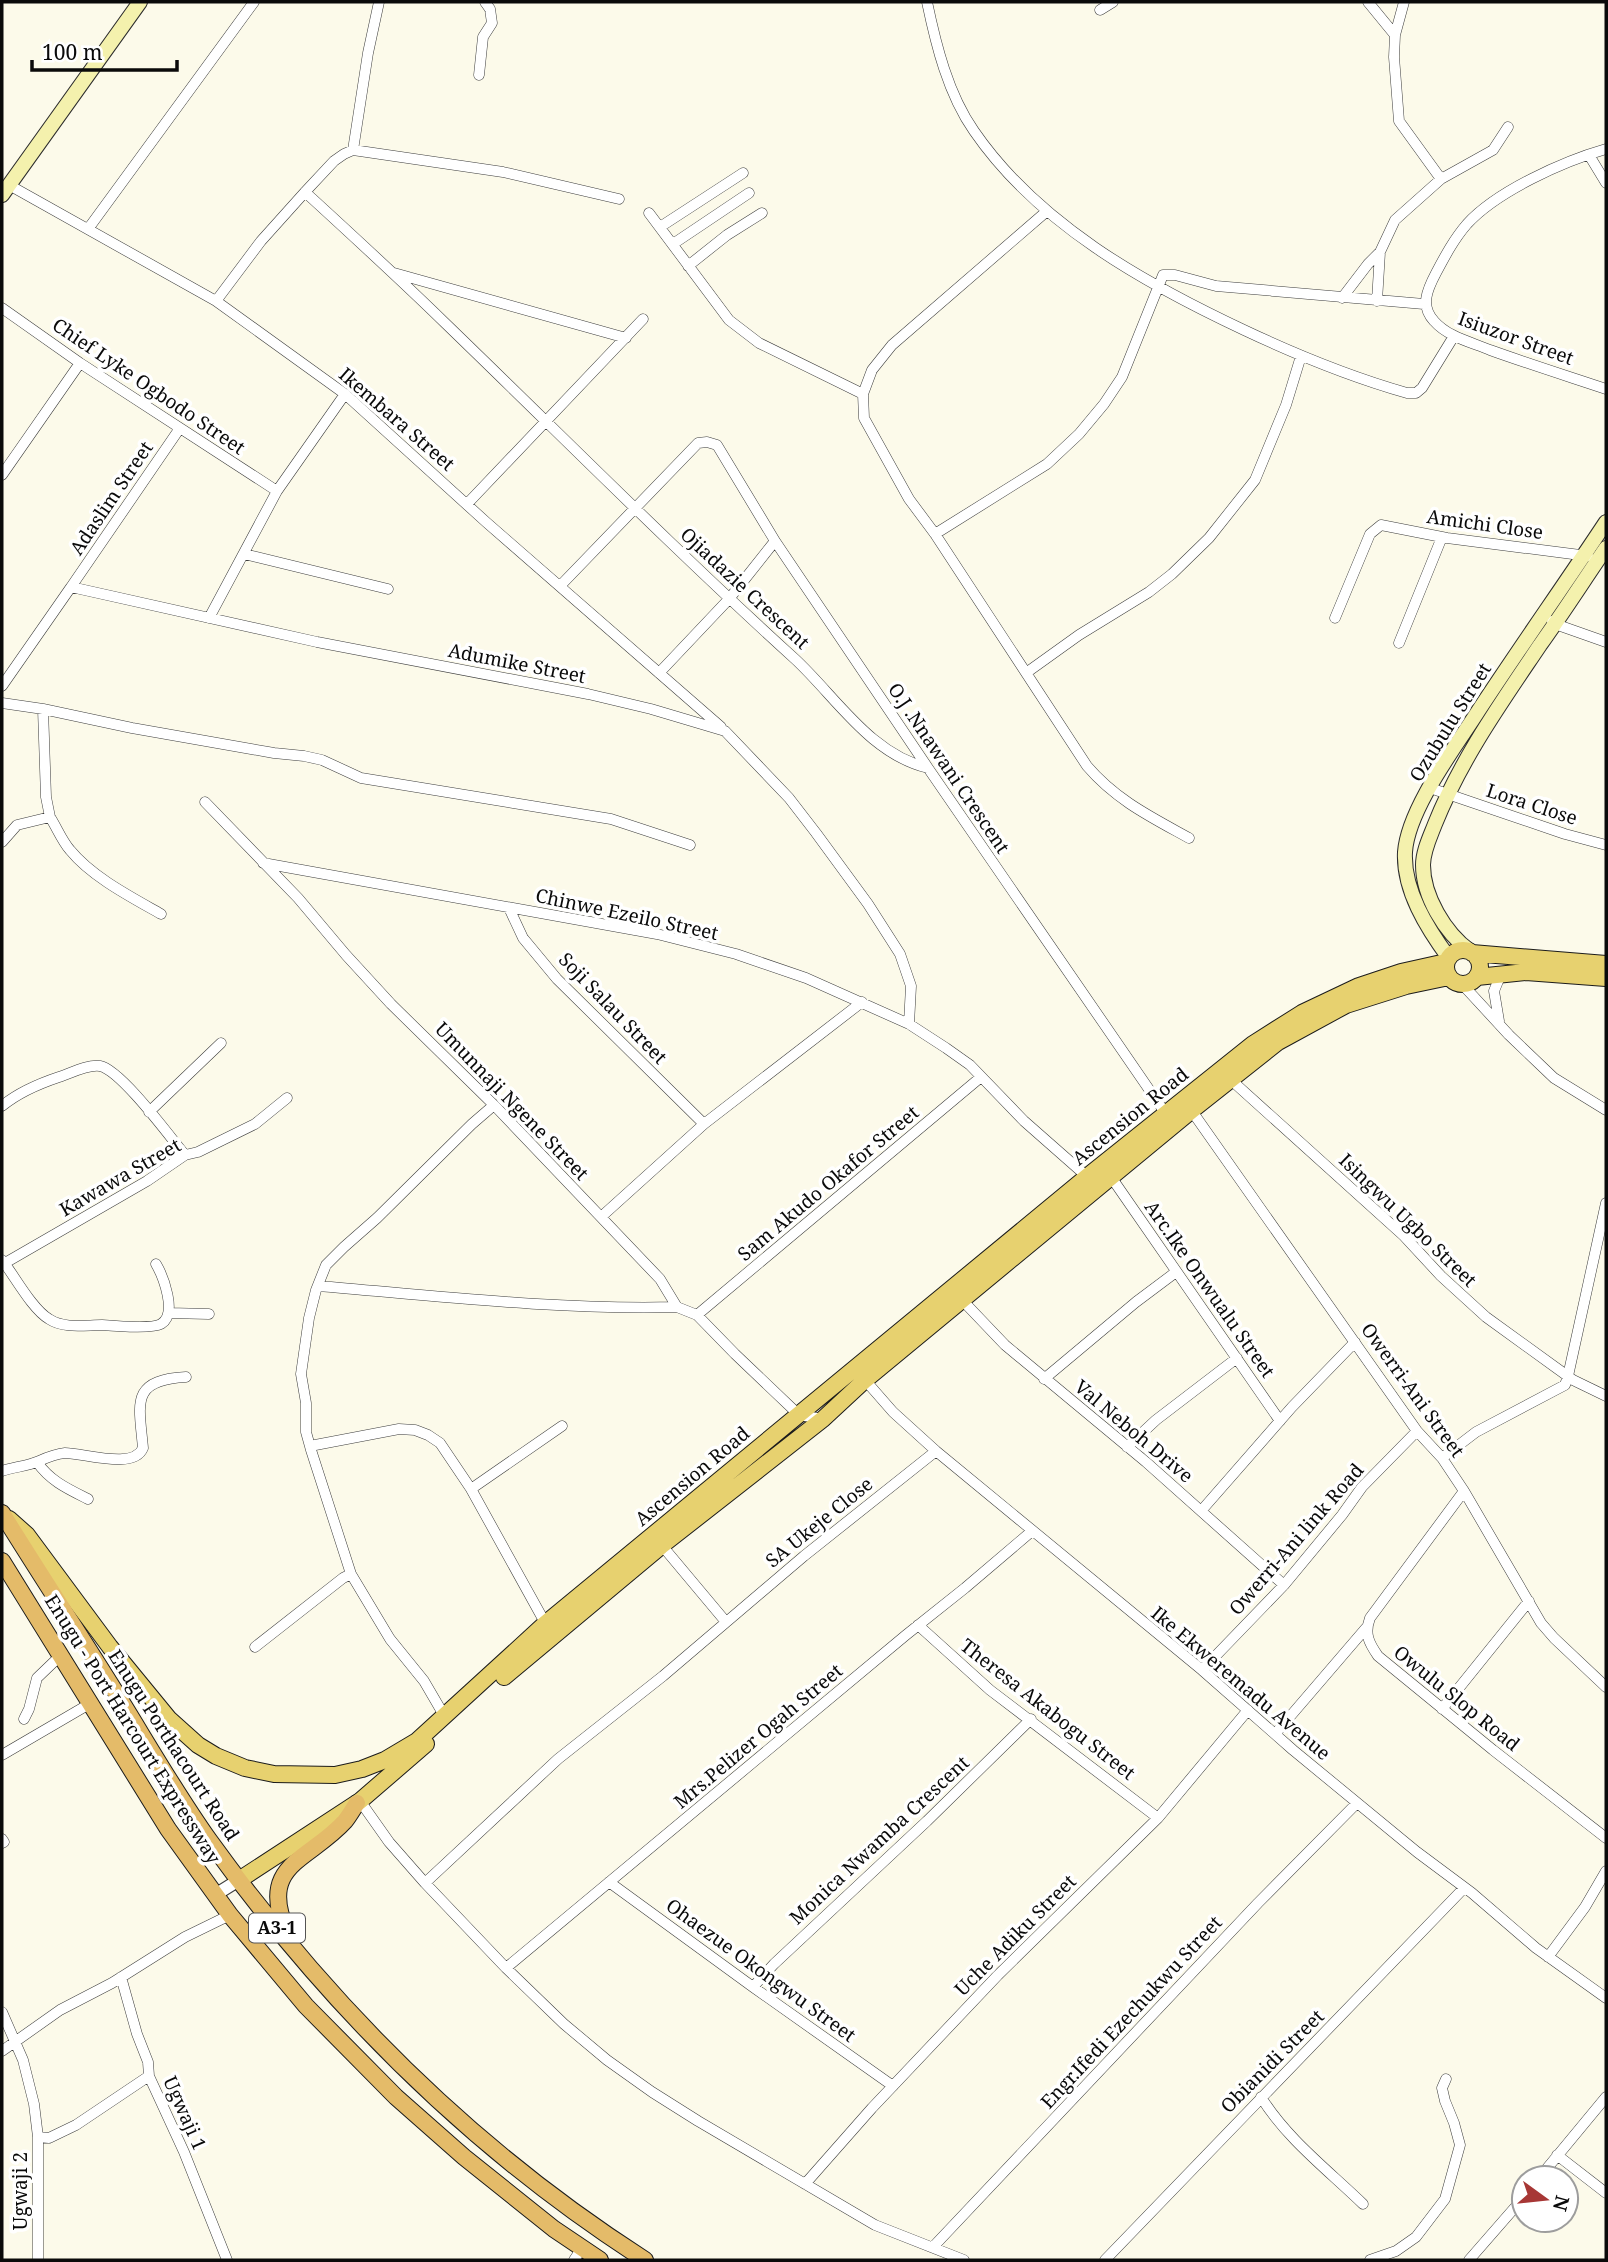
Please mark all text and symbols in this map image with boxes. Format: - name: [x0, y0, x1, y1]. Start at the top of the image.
- scale bar: [32, 28, 177, 72]
- text: 100 m: [42, 38, 103, 66]
- street label: Isiuzor Street: [1455, 305, 1578, 371]
- street label: Chief Lyke Ogbodo Street: [48, 312, 251, 460]
- street label: Ikembara Street: [334, 361, 461, 477]
- street label: Adaslim Street: [63, 436, 159, 560]
- street label: Amichi Close: [1425, 503, 1545, 545]
- street label: Ojiadazie Crescent: [675, 521, 815, 655]
- street label: Adumike Street: [446, 637, 588, 689]
- street label: Ozubulu Street: [1403, 657, 1497, 786]
- street label: O.J .Nnawani Crescent: [882, 678, 1016, 859]
- street label: Lora Close: [1483, 777, 1581, 831]
- street label: Chinwe Ezeilo Street: [533, 882, 721, 946]
- street label: Soji Salau Street: [553, 947, 673, 1070]
- street label: Umunnaji Ngene Street: [429, 1016, 595, 1186]
- street label: Ascension Road: [1067, 1061, 1194, 1171]
- street label: Sam Akudo Okafor Street: [732, 1099, 924, 1267]
- street label: Kawawa Street: [55, 1132, 186, 1222]
- street label: Isingwu Ugbo Street: [1334, 1147, 1483, 1293]
- street label: Arc.Ike Onwualu Street: [1139, 1195, 1281, 1383]
- street label: Owerri-Ani Street: [1355, 1318, 1471, 1463]
- street label: Val Neboh Drive: [1069, 1374, 1199, 1488]
- street label: Ascension Road: [629, 1420, 755, 1532]
- street label: Owerri-Ani link Road: [1223, 1457, 1369, 1620]
- street label: SA Ukeje Close: [760, 1471, 878, 1573]
- street label: Enugu - Port Harcourt Expressway: [39, 1589, 227, 1869]
- street label: Ike Ekweremadu Avenue: [1146, 1600, 1336, 1766]
- street label: Theresa Akabogu Street: [955, 1632, 1141, 1786]
- street label: Owulu Slop Road: [1389, 1639, 1526, 1757]
- street label: Enugu Porthacourt Road: [102, 1644, 246, 1846]
- street label: Mrs.Pelizer Ogah Street: [668, 1658, 848, 1814]
- street label: Monica Nwamba Crescent: [784, 1750, 975, 1930]
- street label: Uche Adiku Street: [949, 1868, 1082, 2001]
- street label: Ohaezue Okongwu Street: [661, 1892, 861, 2048]
- street label: Engr.Ifedi Ezechukwu Street: [1035, 1910, 1228, 2114]
- road number: A3-1: [249, 1914, 305, 1942]
- street label: Obianidi Street: [1215, 2003, 1330, 2118]
- street label: Ugwaji 1: [157, 2072, 213, 2154]
- street label: Ugwaji 2: [7, 2152, 33, 2230]
- north arrow: [1510, 2164, 1580, 2234]
- text: N: [1547, 2193, 1576, 2214]

